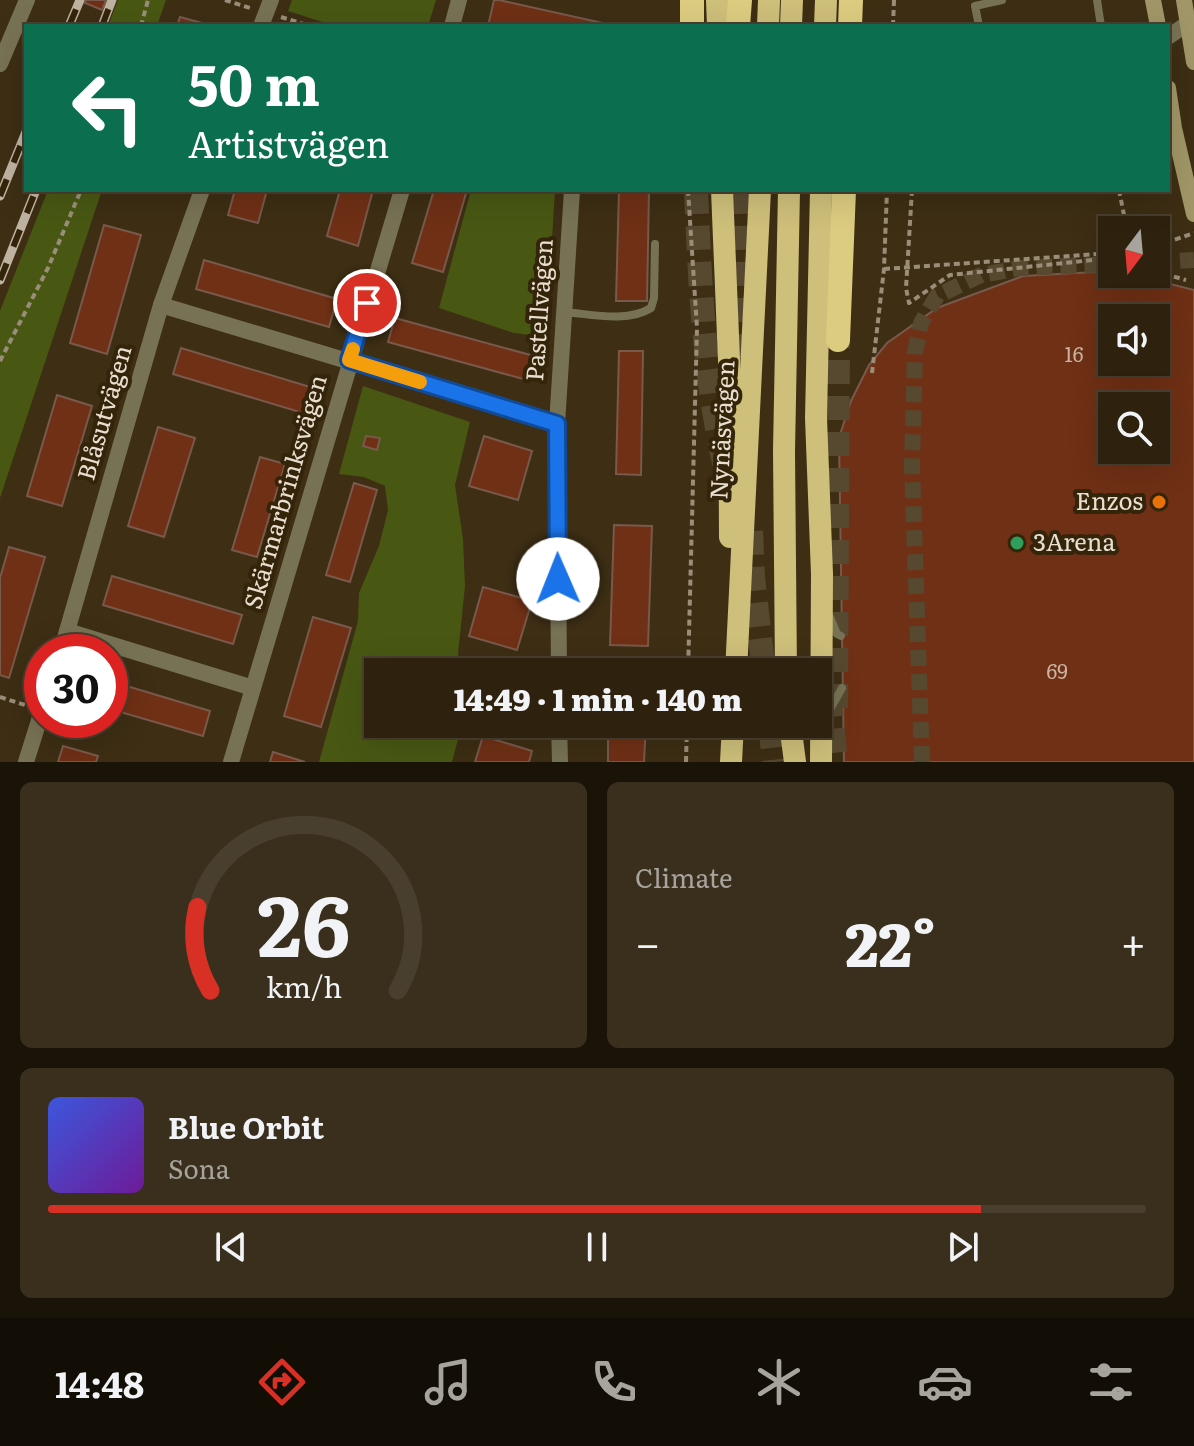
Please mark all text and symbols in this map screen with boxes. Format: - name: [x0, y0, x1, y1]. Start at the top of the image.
- text: 50 m: [188, 40, 320, 123]
- icon: left: [56, 56, 160, 160]
- text: Artistvägen: [188, 116, 389, 169]
- north arrow: [1098, 216, 1170, 288]
- map controls: [1098, 216, 1170, 464]
- street label: Pastellvägen: [515, 237, 560, 382]
- pin: [333, 269, 401, 337]
- icon: arrive: [345, 281, 389, 325]
- button: sound: [1098, 304, 1170, 376]
- house number: 16: [1065, 338, 1084, 368]
- street label: Blåsutvägen: [67, 340, 139, 484]
- street label: Nynäsvägen: [699, 359, 742, 500]
- street label: Skärmarbrinksvägen: [233, 370, 334, 613]
- button: search: [1098, 392, 1170, 464]
- place label: Enzos: [1076, 482, 1143, 517]
- marker: Enzos: [1150, 493, 1168, 511]
- place label: 3Arena: [1033, 523, 1115, 558]
- marker: 3Arena: [1008, 534, 1026, 552]
- position arrow: [516, 537, 600, 621]
- speed limit sign: 30: [24, 634, 128, 738]
- house number: 69: [1046, 655, 1068, 685]
- text: 14:49 · 1 min · 140 m: [454, 676, 742, 720]
- text: Climate: [635, 857, 733, 896]
- text: 26: [257, 859, 350, 983]
- text: 22°: [845, 896, 936, 985]
- text: −: [635, 908, 661, 974]
- text: +: [1120, 908, 1146, 974]
- text: km/h: [265, 964, 342, 1007]
- text: Blue Orbit: [168, 1104, 324, 1148]
- text: Sona: [168, 1148, 230, 1187]
- icon: previous: [209, 1225, 253, 1269]
- icon: pause: [575, 1225, 619, 1269]
- icon: next: [941, 1225, 985, 1269]
- icon: directions: [254, 1354, 310, 1410]
- icon: music: [420, 1354, 476, 1410]
- icon: phone: [586, 1354, 642, 1410]
- icon: climate: [751, 1354, 807, 1410]
- icon: car: [917, 1354, 973, 1410]
- icon: filters: [1083, 1354, 1139, 1410]
- text: 14:48: [55, 1356, 144, 1409]

